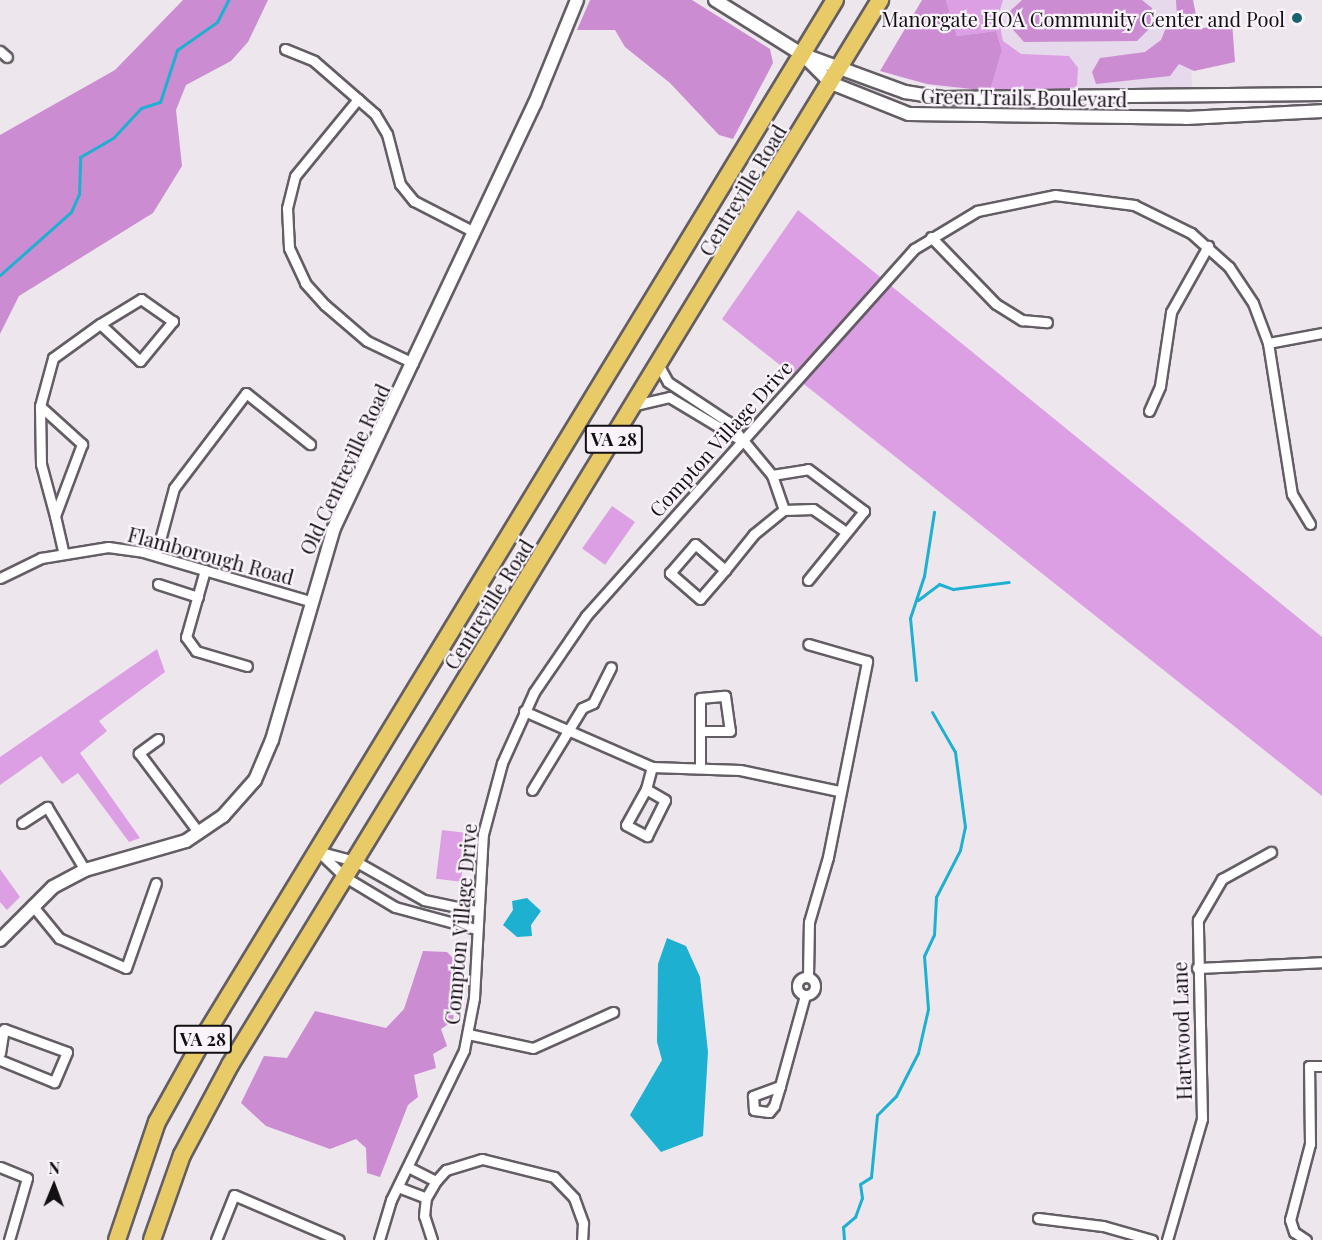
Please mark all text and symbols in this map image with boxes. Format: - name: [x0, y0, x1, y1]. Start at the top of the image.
- place label: Manorgate HOA Community Center and Pool: [880, 6, 1285, 30]
- marker: Manorgate HOA Community Center and Pool: [1290, 11, 1304, 25]
- street label: Green Trails Boulevard: [920, 83, 1128, 111]
- street label: Centreville Road: [693, 120, 791, 260]
- street label: Compton Village Drive: [643, 355, 797, 521]
- street label: Old Centreville Road: [294, 380, 394, 558]
- road number: VA 28: [584, 424, 644, 454]
- street label: Flamborough Road: [125, 521, 297, 589]
- street label: Centreville Road: [438, 534, 538, 674]
- street label: Compton Village Drive: [439, 822, 481, 1026]
- street label: Hartwood Lane: [1167, 961, 1195, 1101]
- road number: VA 28: [173, 1024, 233, 1054]
- north arrow: [24, 1156, 84, 1216]
- text: N: [48, 1157, 60, 1178]

